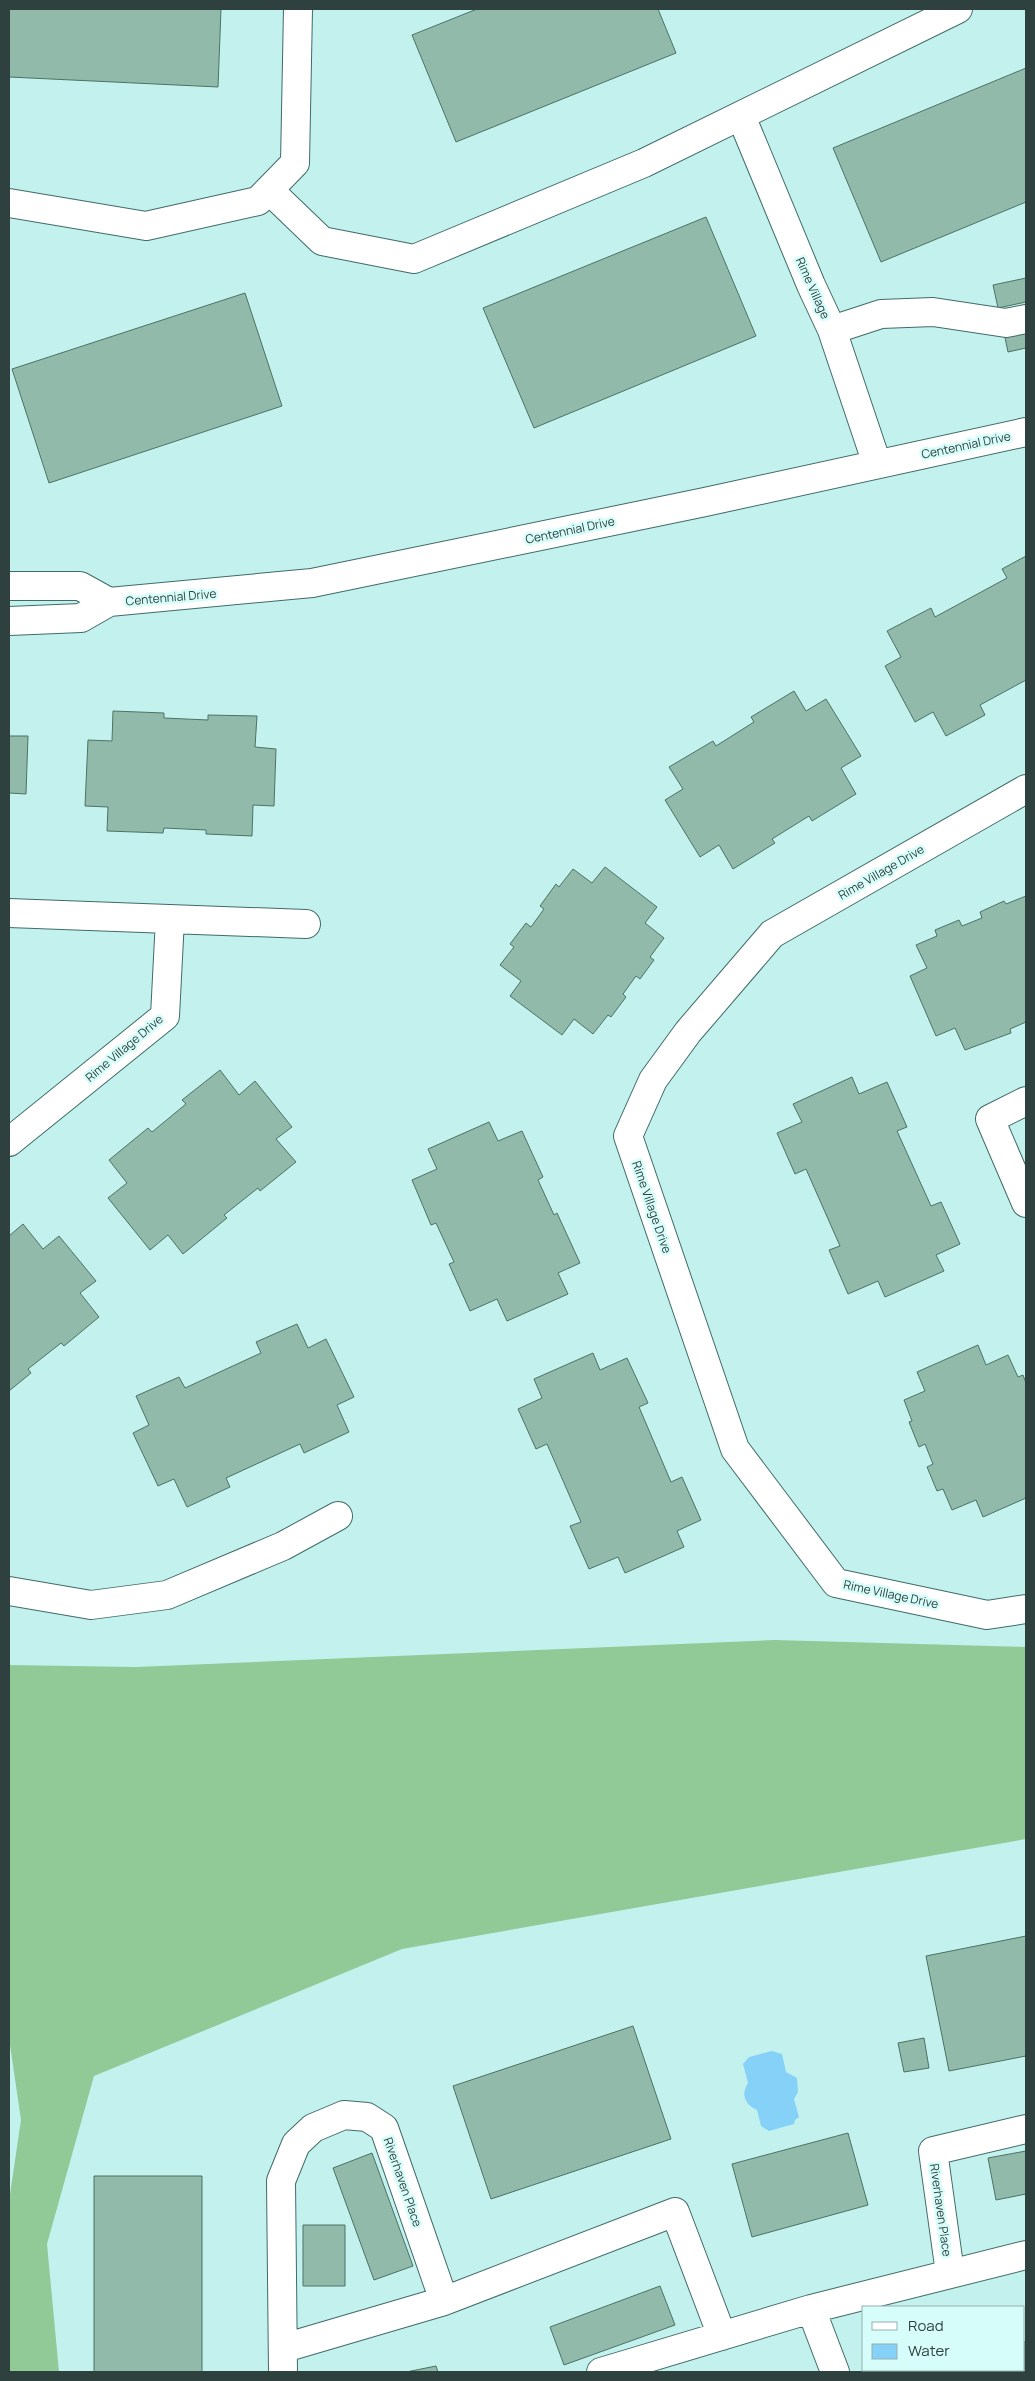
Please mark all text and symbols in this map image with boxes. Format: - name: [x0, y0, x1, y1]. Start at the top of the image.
- street label: Rime Village: [792, 254, 834, 322]
- street label: Centennial Drive: [920, 427, 1012, 463]
- street label: Centennial Drive: [524, 512, 616, 548]
- street label: Centennial Drive: [125, 585, 217, 609]
- street label: Rime Village Drive: [835, 840, 927, 904]
- street label: Rime Village Drive: [82, 1010, 166, 1086]
- street label: Rime Village Drive: [628, 1159, 676, 1255]
- street label: Rime Village Drive: [842, 1576, 940, 1612]
- street label: Riverhaven Place: [380, 2135, 426, 2229]
- street label: Riverhaven Place: [926, 2163, 956, 2257]
- legend: [862, 2306, 1025, 2371]
- text: Road: [908, 2315, 944, 2336]
- text: Water: [908, 2340, 950, 2361]

